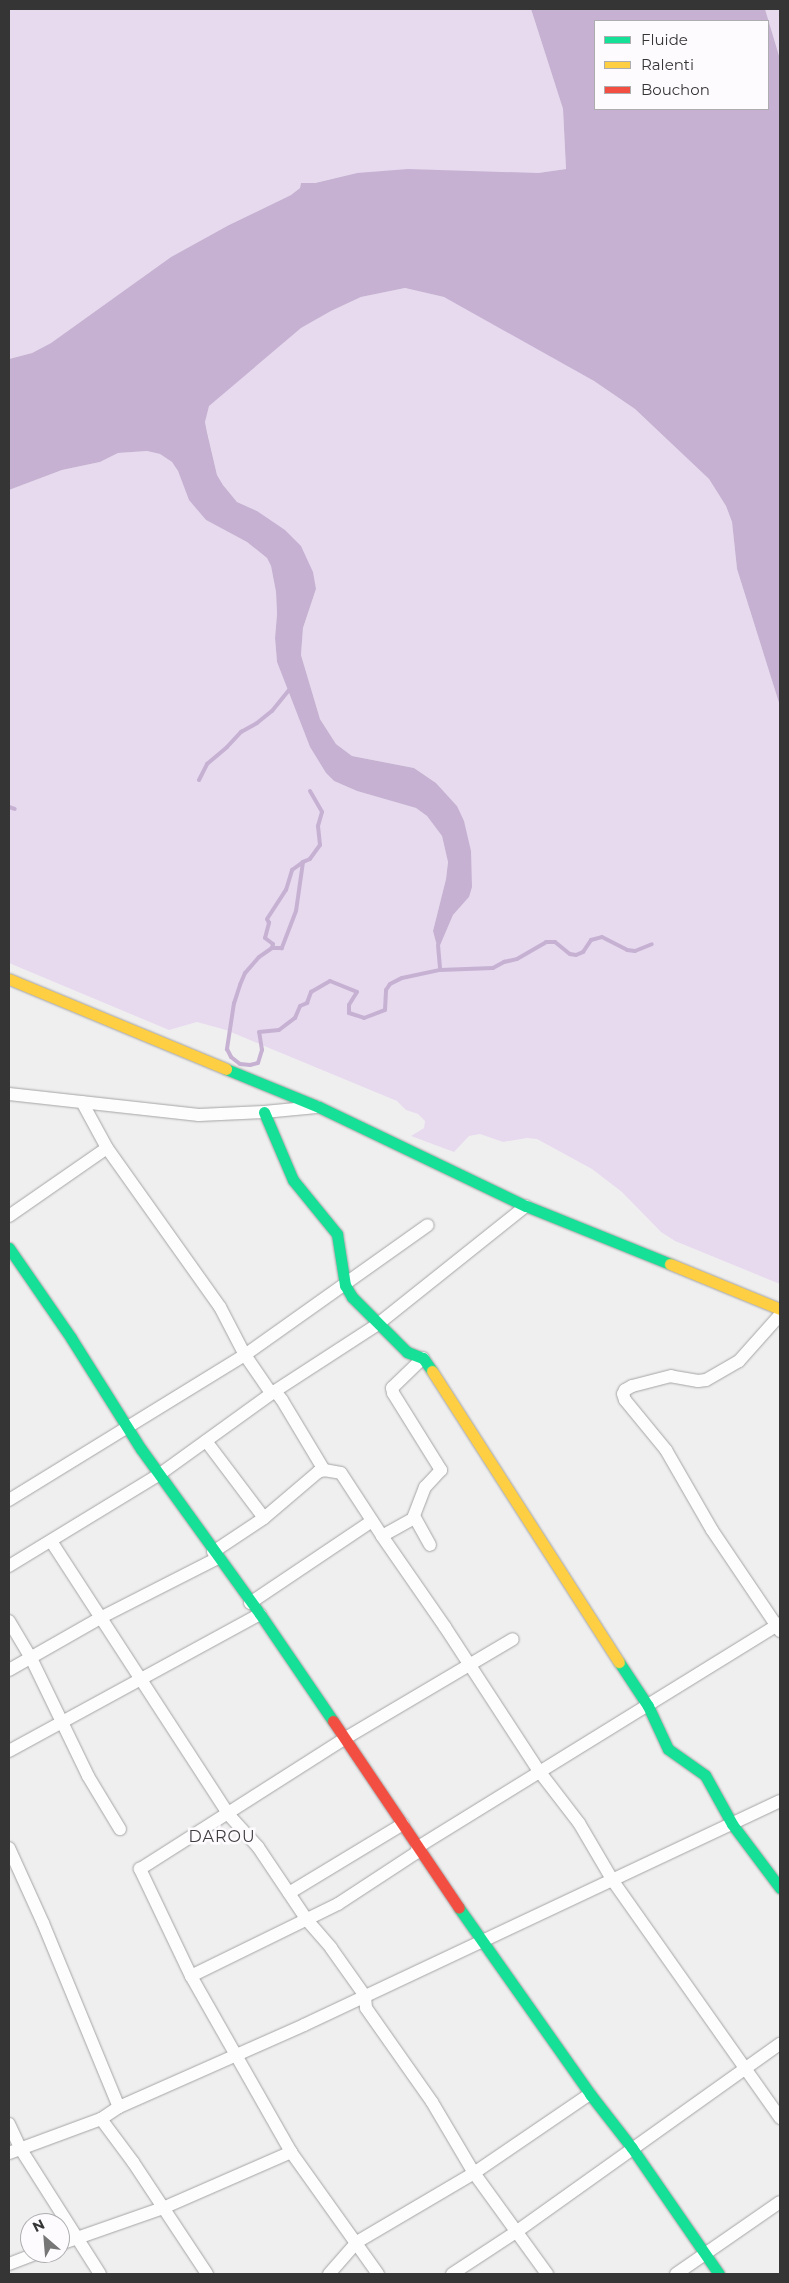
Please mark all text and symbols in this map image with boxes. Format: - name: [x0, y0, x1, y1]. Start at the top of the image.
- legend: [594, 20, 769, 110]
- text: Fluide: [641, 30, 688, 49]
- text: Ralenti: [641, 55, 694, 74]
- text: Bouchon: [641, 80, 710, 99]
- district label: DAROU: [188, 1827, 256, 1847]
- north arrow: [20, 2213, 70, 2263]
- text: N: [30, 2215, 48, 2236]

